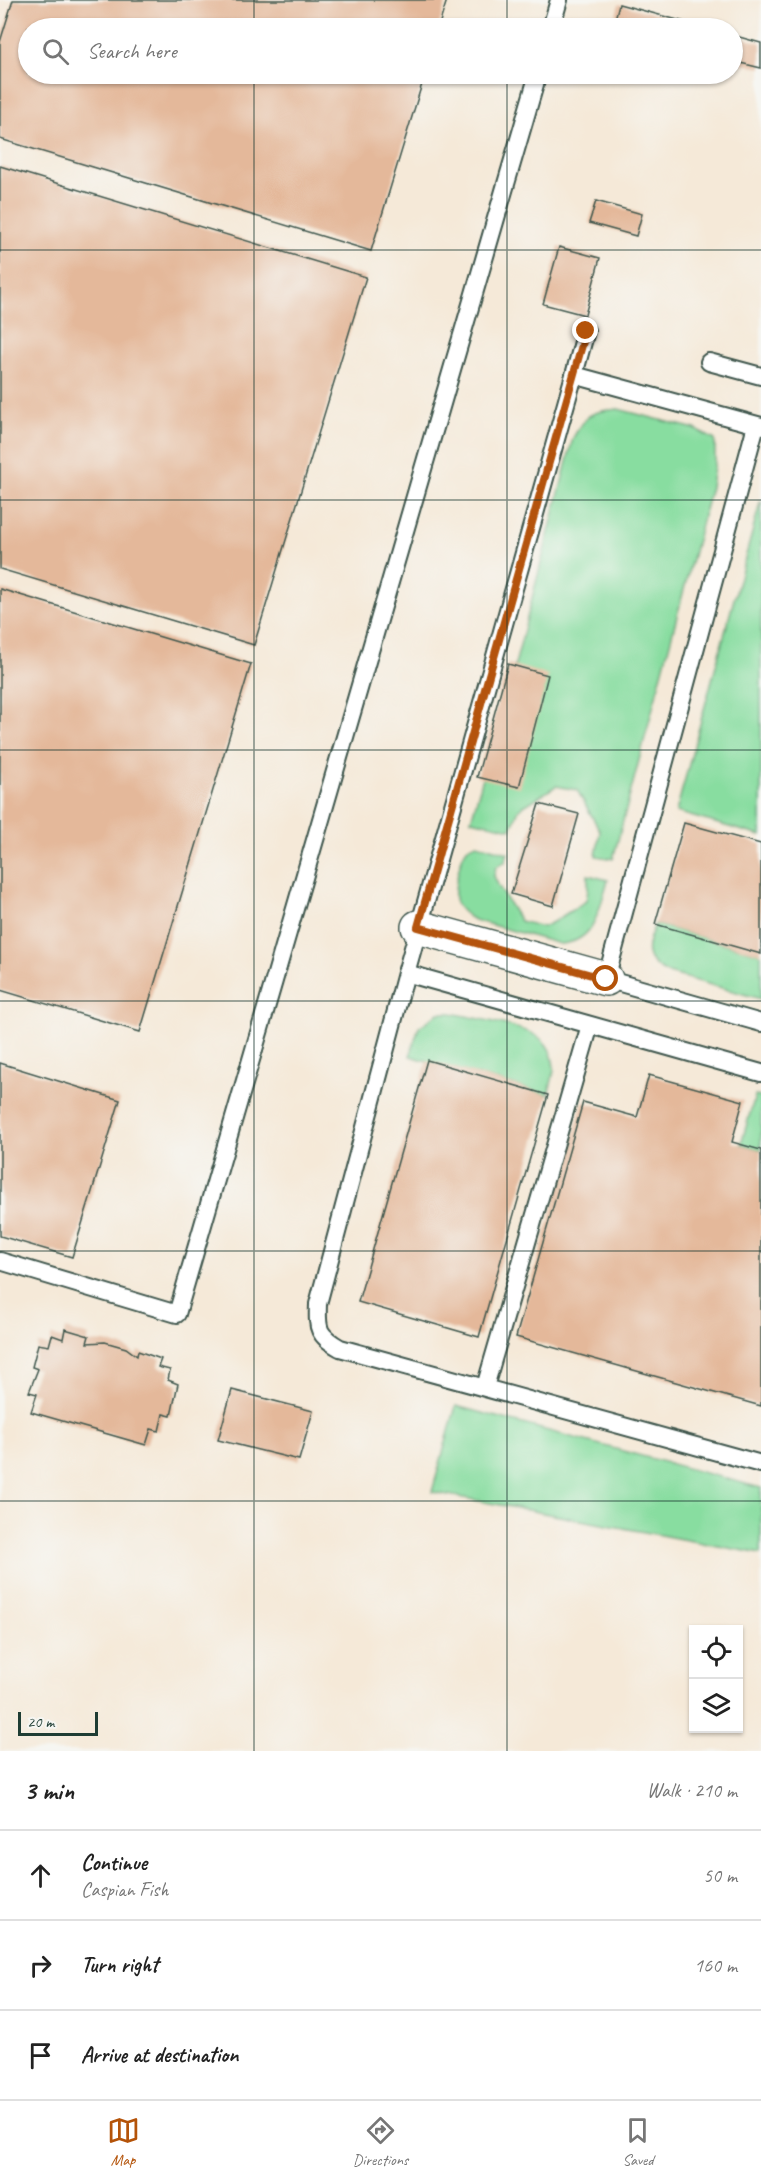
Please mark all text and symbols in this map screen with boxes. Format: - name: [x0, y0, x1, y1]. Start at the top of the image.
- search box: [18, 18, 743, 84]
- icon: search: [39, 35, 72, 68]
- text: Search here: [87, 37, 177, 65]
- route end: [572, 317, 598, 343]
- route start: [592, 965, 618, 991]
- map controls: [689, 1625, 743, 1733]
- button: locate: [689, 1625, 743, 1679]
- button: layers: [689, 1679, 743, 1733]
- scale bar: [18, 1709, 98, 1736]
- text: 20 m: [27, 1712, 54, 1732]
- text: 3 min: [24, 1774, 74, 1807]
- text: Walk · 210 m: [647, 1778, 737, 1803]
- text: Continue: [81, 1849, 147, 1877]
- icon: ahead: [24, 1859, 57, 1892]
- text: 50 m: [703, 1863, 737, 1888]
- text: Caspian Fish: [81, 1877, 168, 1902]
- icon: right: [24, 1949, 57, 1982]
- text: Turn right: [81, 1951, 158, 1979]
- text: 160 m: [694, 1953, 737, 1978]
- icon: arrive: [24, 2039, 57, 2072]
- text: Arrive at destination: [81, 2041, 238, 2069]
- tab: Map: [107, 2114, 140, 2170]
- tab: Directions: [353, 2114, 408, 2170]
- tab: Saved: [621, 2114, 654, 2170]

